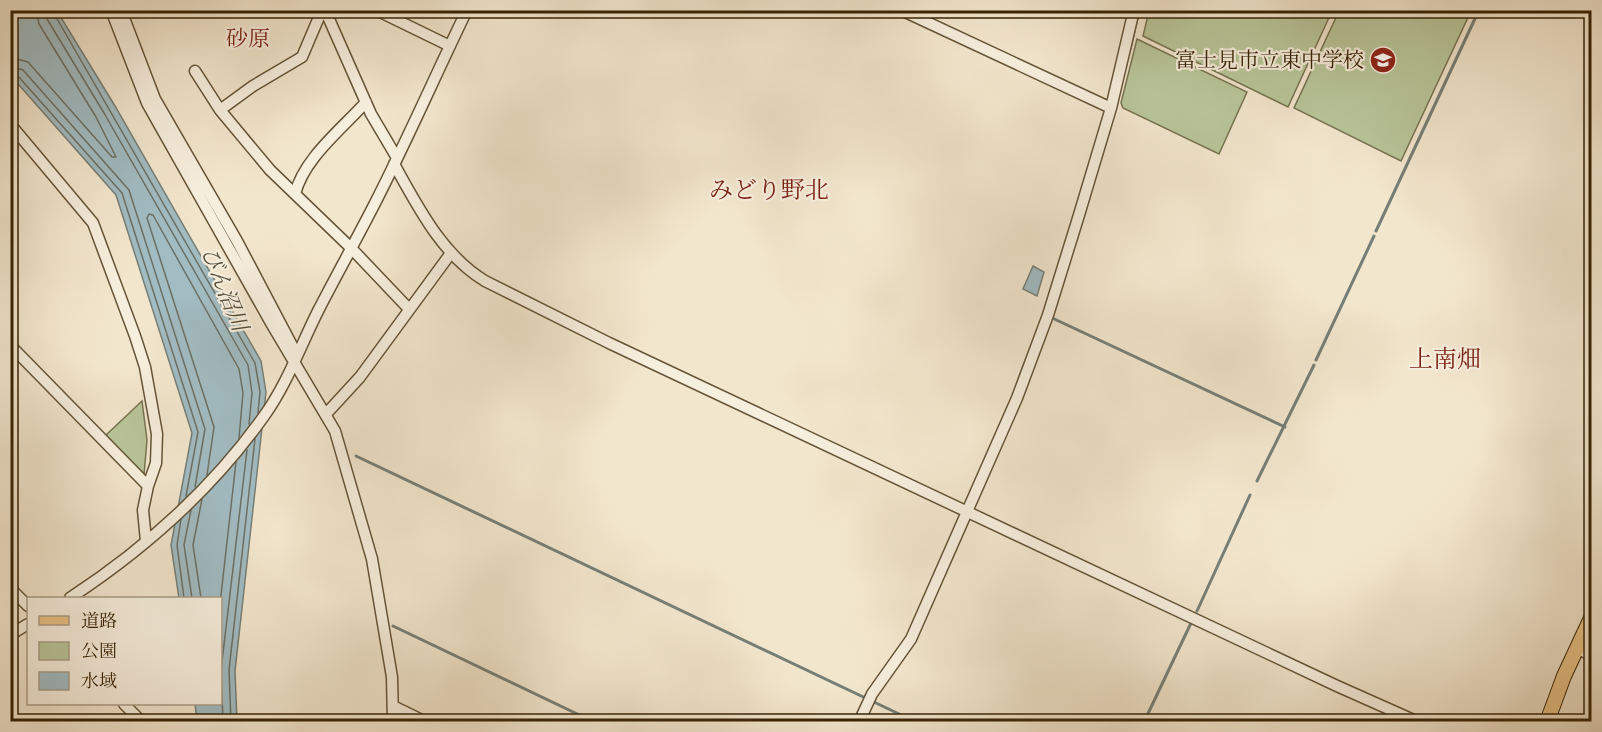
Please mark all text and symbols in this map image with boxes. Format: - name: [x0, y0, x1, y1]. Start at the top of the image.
- district label: 砂原: [226, 25, 270, 52]
- school or university icon: 富士見市立東中学校: [1368, 45, 1398, 75]
- place label: 富士見市立東中学校: [1175, 47, 1364, 73]
- district label: みどり野北: [709, 175, 829, 205]
- water label: びん沼川: [196, 243, 255, 337]
- district label: 上南畑: [1409, 344, 1481, 374]
- legend: [27, 597, 222, 705]
- text: 道路: [81, 610, 117, 632]
- text: 公園: [81, 640, 117, 662]
- text: 水域: [81, 670, 117, 692]

